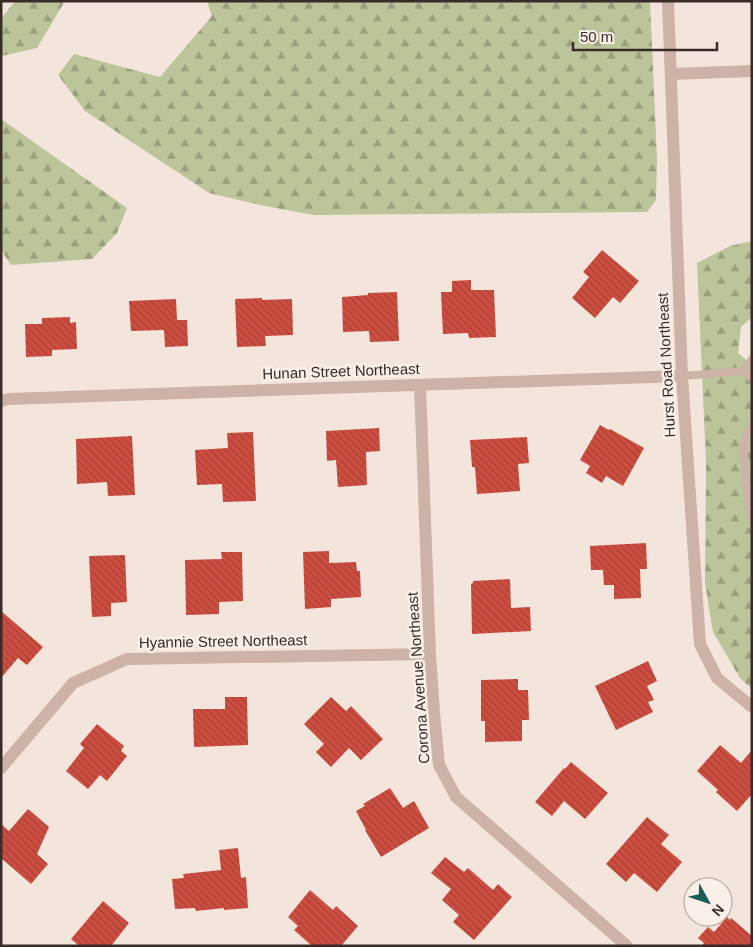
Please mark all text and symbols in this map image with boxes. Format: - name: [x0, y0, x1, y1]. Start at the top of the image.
- scale bar: [573, 20, 717, 52]
- text: 50 m: [580, 28, 613, 45]
- street label: Hurst Road Northeast: [654, 291, 678, 438]
- street label: Hunan Street Northeast: [262, 360, 421, 382]
- street label: Corona Avenue Northeast: [403, 591, 432, 765]
- street label: Hyannie Street Northeast: [139, 631, 308, 651]
- north arrow: [683, 877, 733, 927]
- text: N: [709, 901, 727, 919]

